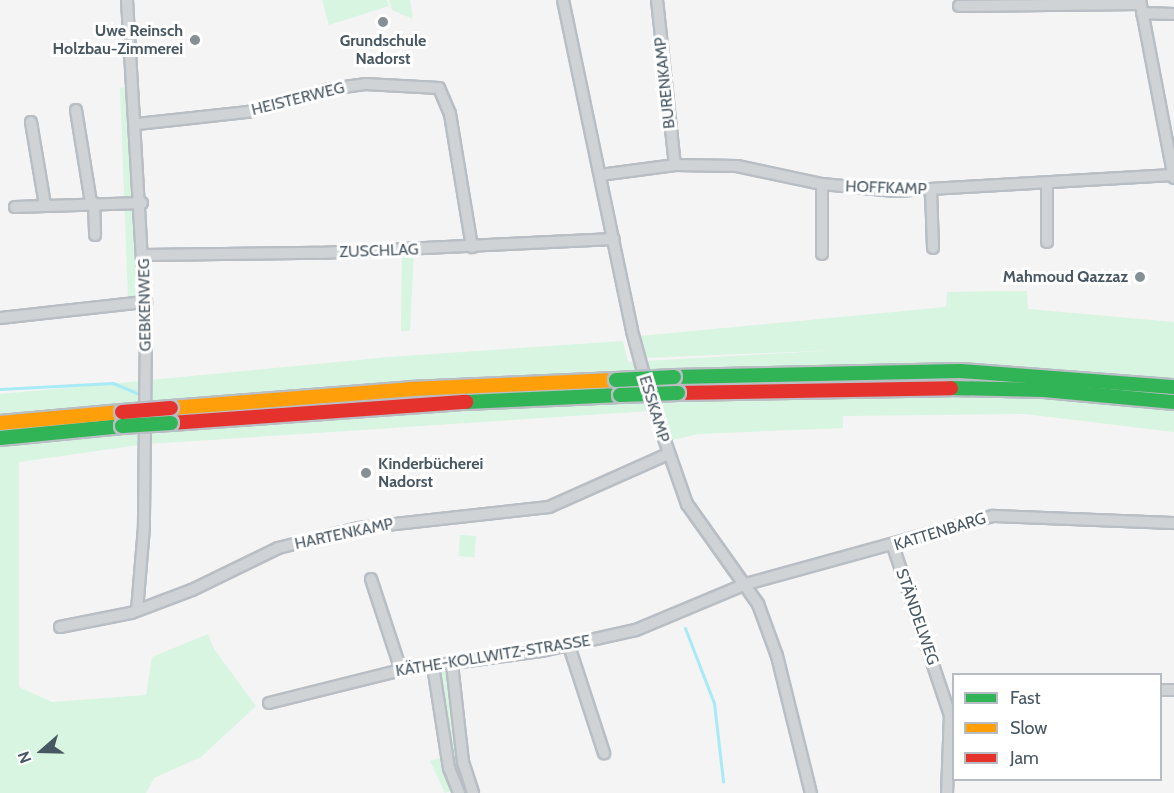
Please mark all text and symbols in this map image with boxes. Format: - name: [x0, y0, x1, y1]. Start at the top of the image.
- marker: Grundschule Nadorst: [376, 15, 390, 29]
- place label: Uwe Reinsch Holzbau-Zimmerei: [53, 21, 183, 59]
- place label: Grundschule Nadorst: [340, 31, 426, 69]
- marker: Uwe Reinsch Holzbau-Zimmerei: [188, 33, 202, 47]
- street label: BURENKAMP: [651, 36, 679, 130]
- street label: HEISTERWEG: [249, 78, 347, 120]
- street label: HOFFKAMP: [845, 177, 927, 199]
- street label: ZUSCHLAG: [339, 240, 419, 262]
- street label: GEBKENWEG: [135, 258, 155, 352]
- place label: Mahmoud Qazzaz: [1003, 267, 1128, 287]
- marker: Mahmoud Qazzaz: [1133, 270, 1147, 284]
- street label: ESSKAMP: [635, 373, 673, 445]
- place label: Kinderbücherei Nadorst: [378, 454, 483, 492]
- marker: Kinderbücherei Nadorst: [359, 466, 373, 480]
- street label: KATTENBARG: [892, 509, 988, 555]
- street label: HARTENKAMP: [293, 514, 395, 554]
- street label: STÄNDELWEG: [892, 566, 942, 668]
- street label: KÄTHE-KOLLWITZ-STRASSE: [394, 631, 592, 681]
- legend: [952, 673, 1162, 781]
- text: Fast: [1010, 687, 1041, 709]
- text: Slow: [1010, 717, 1047, 739]
- north arrow: [12, 721, 72, 781]
- text: Jam: [1010, 747, 1039, 769]
- text: N: [14, 749, 35, 766]

